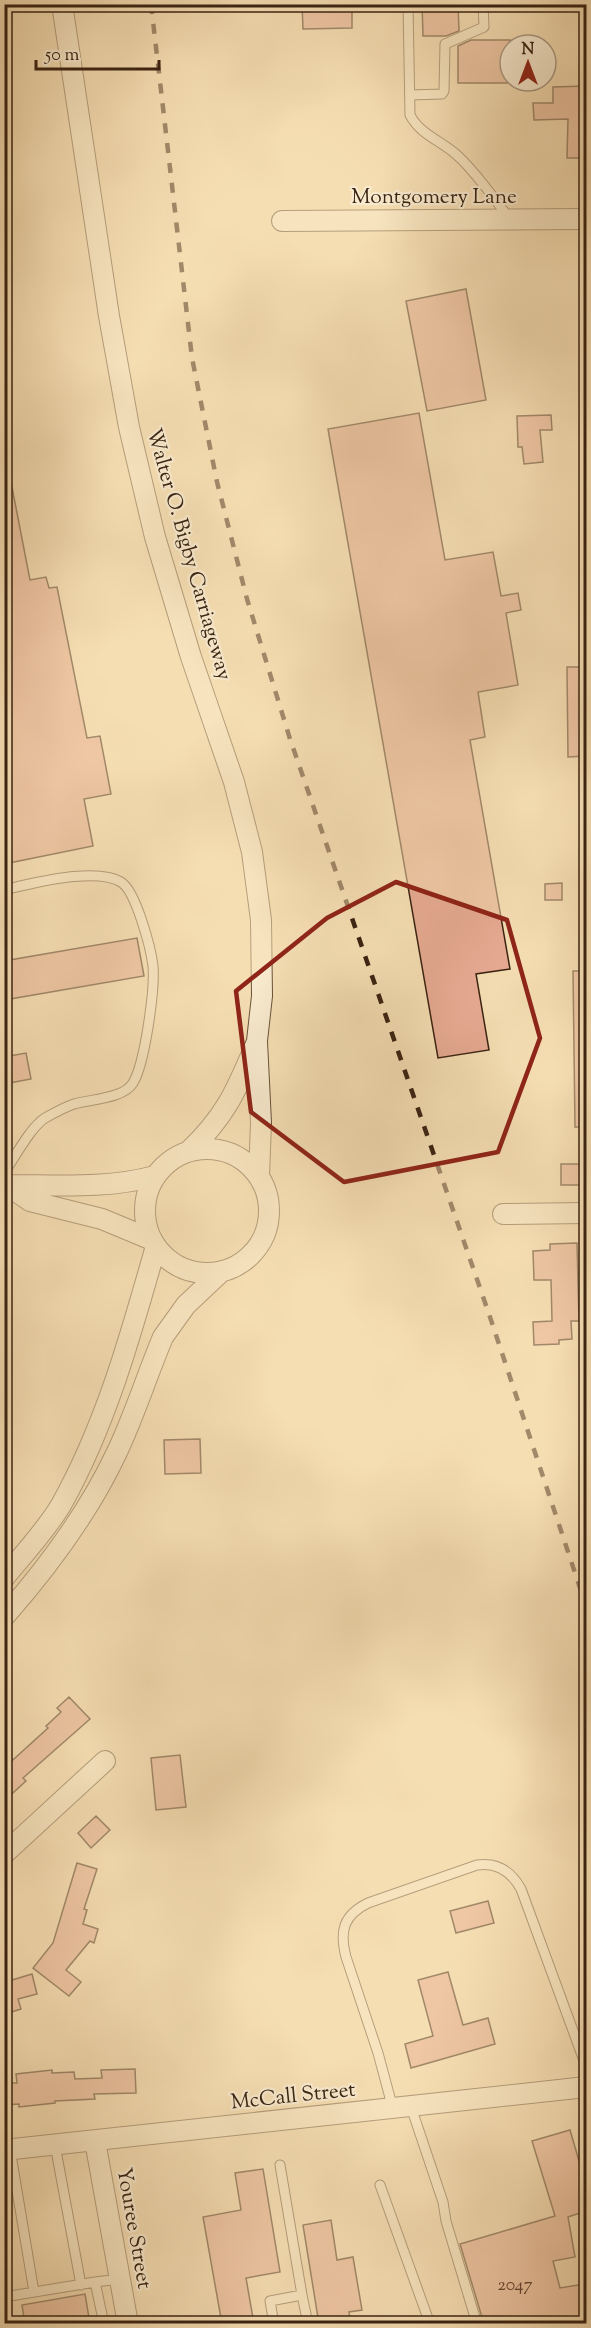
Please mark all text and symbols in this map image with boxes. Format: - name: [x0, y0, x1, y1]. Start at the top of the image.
- scale bar: [36, 33, 159, 71]
- north arrow: [498, 33, 558, 93]
- text: N: [522, 39, 535, 62]
- text: 50 m: [44, 43, 80, 69]
- street label: Montgomery Lane: [351, 183, 517, 213]
- street label: Walter O. Bigby Carriageway: [138, 425, 239, 685]
- street label: McCall Street: [229, 2076, 357, 2118]
- street label: Youree Street: [108, 2165, 158, 2291]
- house number: 2047: [497, 2273, 533, 2299]

